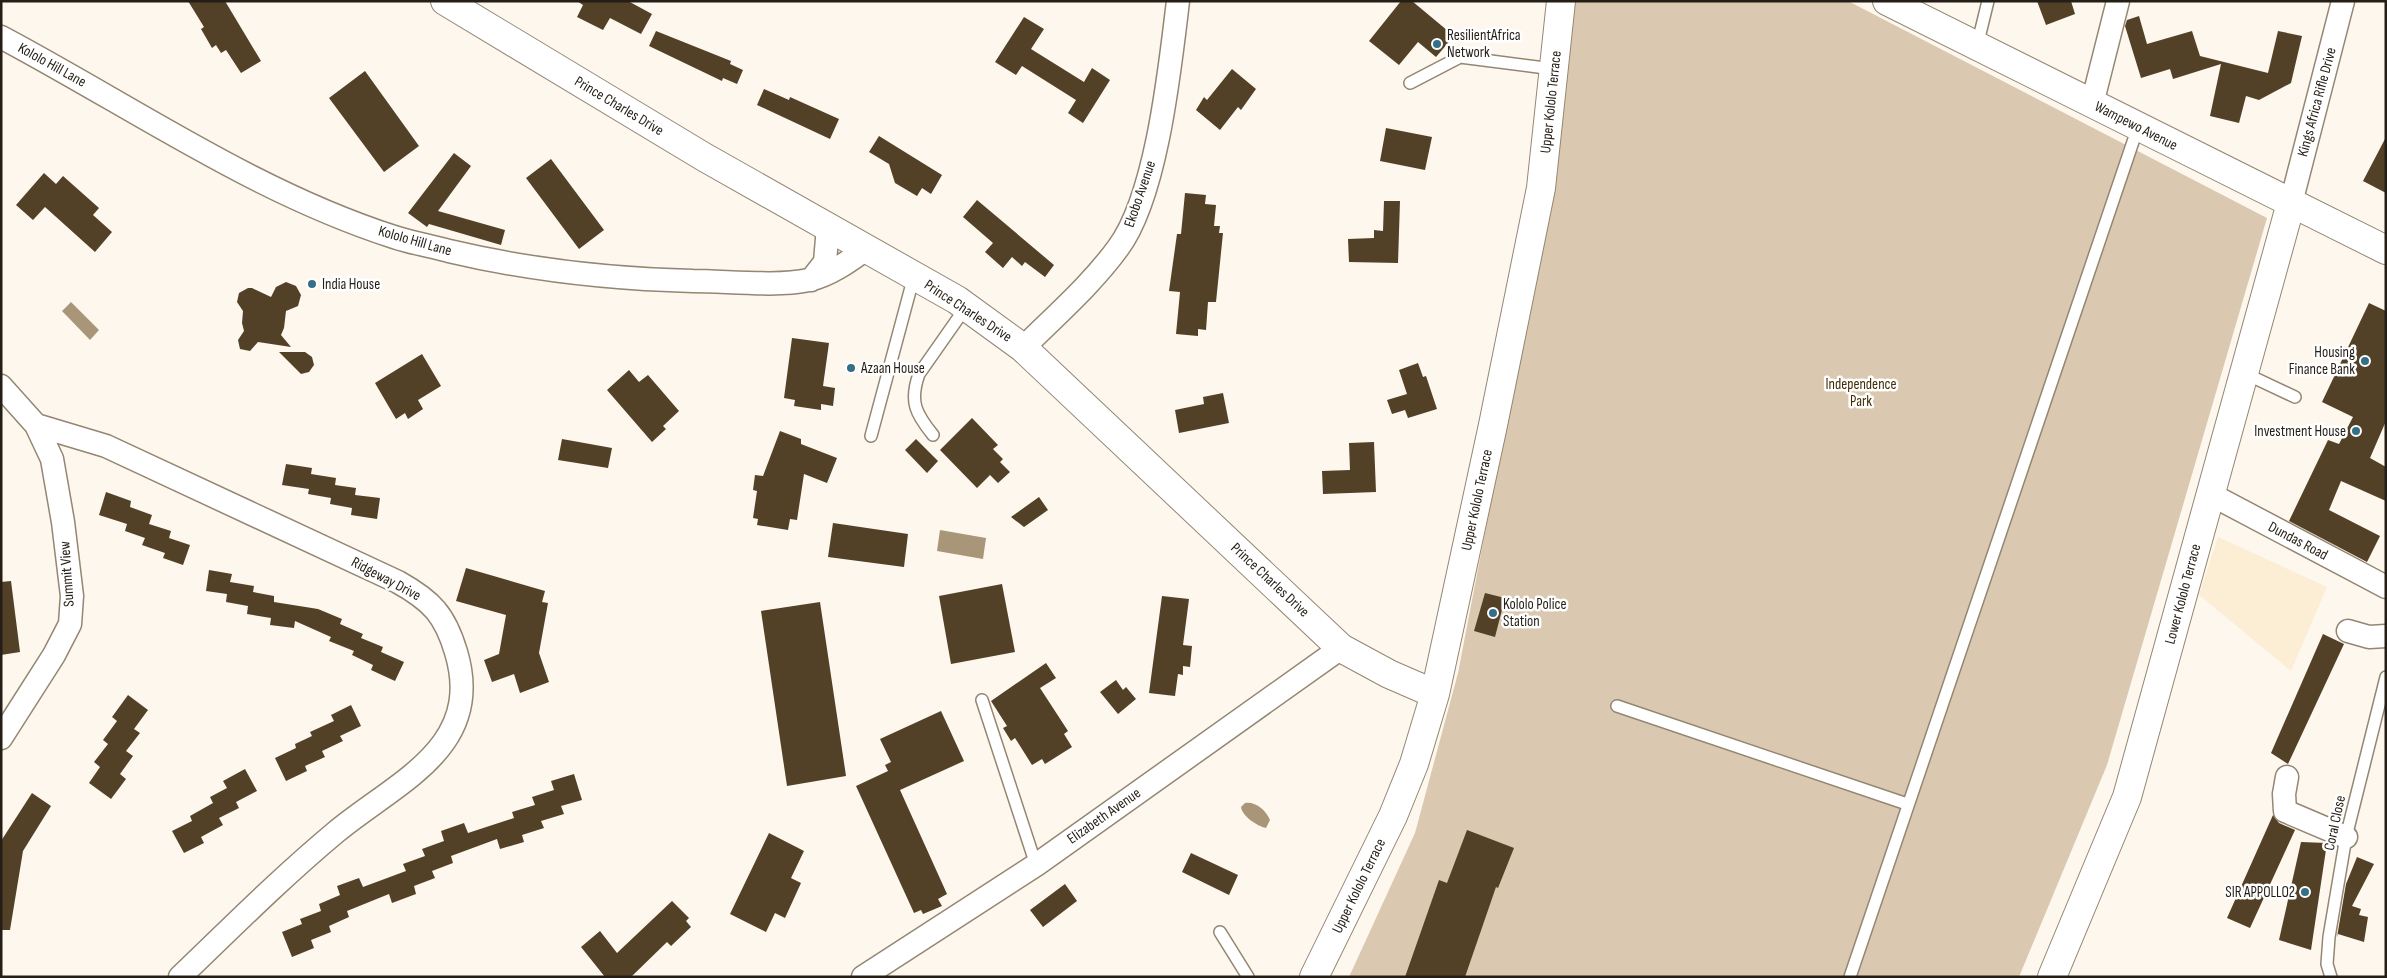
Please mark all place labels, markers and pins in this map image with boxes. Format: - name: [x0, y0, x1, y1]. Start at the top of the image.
- place label: ResilientAfrica Network: [1447, 26, 1521, 62]
- marker: ResilientAfrica Network: [1431, 38, 1443, 50]
- place label: India House: [322, 275, 380, 294]
- marker: India House: [306, 278, 318, 290]
- place label: Housing Finance Bank: [2289, 343, 2355, 379]
- marker: Housing Finance Bank: [2359, 355, 2371, 367]
- place label: Azaan House: [860, 359, 925, 378]
- marker: Azaan House: [845, 362, 857, 374]
- place label: Investment House: [2254, 422, 2346, 441]
- marker: Investment House: [2350, 425, 2362, 437]
- place label: Kololo Police Station: [1503, 595, 1567, 631]
- marker: Kololo Police Station: [1487, 607, 1499, 619]
- place label: SIR APPOLLO2: [2225, 883, 2295, 902]
- marker: SIR APPOLLO2: [2299, 886, 2311, 898]

